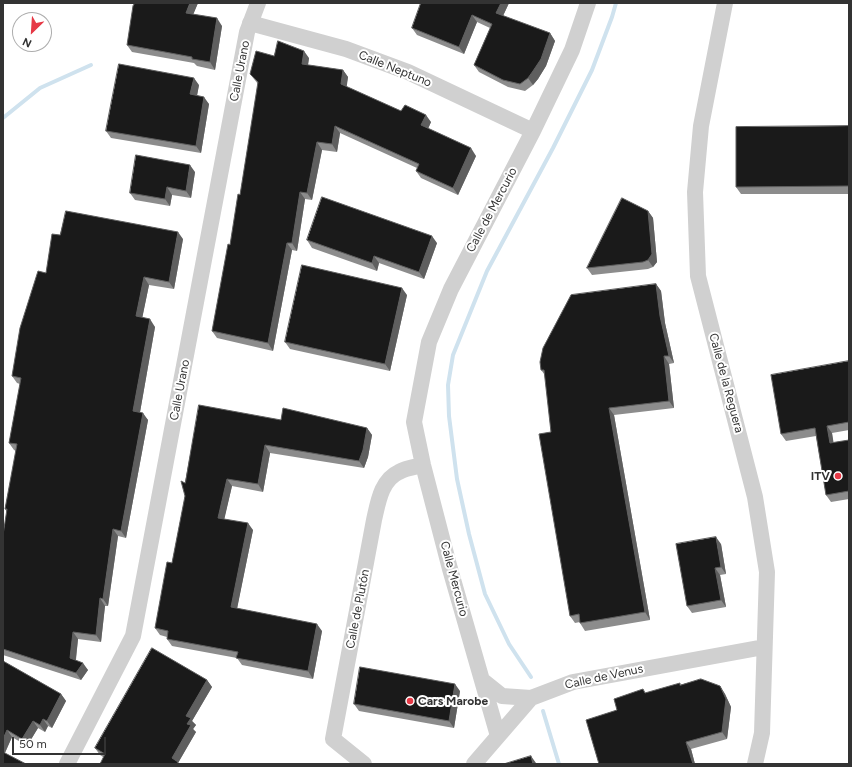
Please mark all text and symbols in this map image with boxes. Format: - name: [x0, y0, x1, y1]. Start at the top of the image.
- north arrow: [12, 12, 52, 52]
- text: N: [21, 35, 34, 50]
- street label: Calle Urano: [227, 39, 253, 103]
- street label: Calle Neptuno: [356, 48, 434, 90]
- street label: Calle de Mercurio: [464, 165, 520, 255]
- street label: Calle de la Reguera: [706, 332, 746, 434]
- street label: Calle Urano: [167, 358, 193, 422]
- place label: ITV: [811, 469, 830, 483]
- marker: ITV: [833, 471, 843, 481]
- street label: Calle Mercurio: [437, 540, 471, 618]
- street label: Calle de Plutón: [343, 568, 373, 650]
- street label: Calle de Venus: [564, 662, 644, 692]
- place label: Cars Marobe: [418, 694, 488, 708]
- marker: Cars Marobe: [405, 696, 415, 706]
- scale bar: [14, 729, 108, 755]
- text: 50 m: [19, 737, 47, 751]

